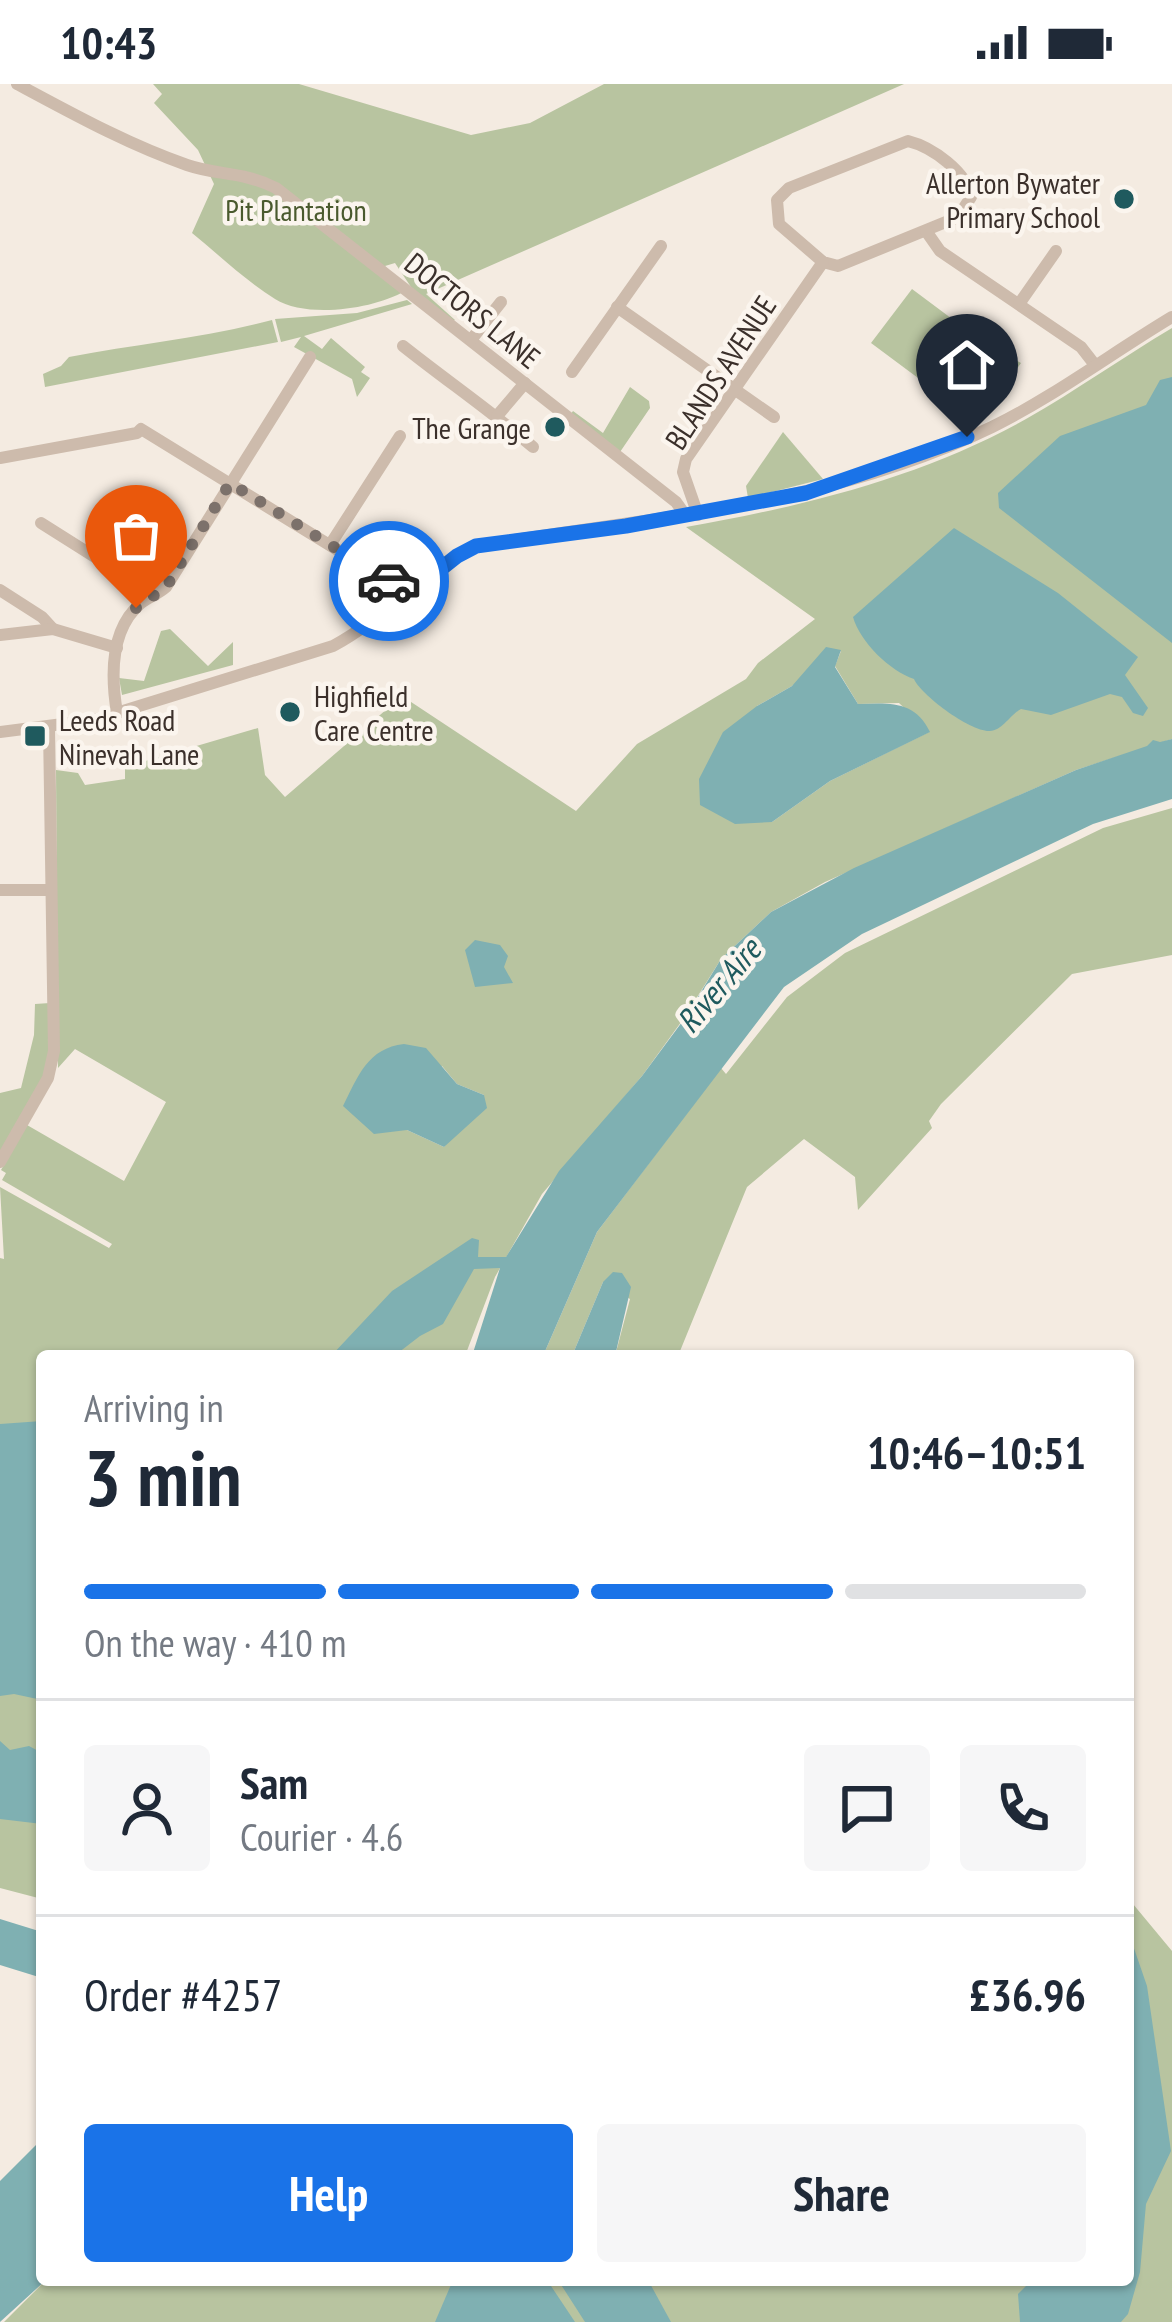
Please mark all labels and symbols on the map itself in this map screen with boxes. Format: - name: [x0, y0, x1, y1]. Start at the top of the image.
- place label: Allerton Bywater Primary School: [926, 163, 1101, 236]
- marker: Allerton Bywater Primary School: [1111, 186, 1137, 212]
- park label: Pit Plantation: [225, 190, 367, 229]
- street label: DOCTORS LANE: [397, 243, 549, 377]
- street label: BLANDS AVENUE: [656, 288, 784, 456]
- pin: [916, 314, 1018, 437]
- place label: The Grange: [412, 408, 531, 447]
- marker: The Grange: [542, 414, 568, 440]
- pin: [85, 485, 187, 608]
- courier: [329, 521, 449, 641]
- place label: Highfield Care Centre: [314, 676, 434, 749]
- marker: Highfield Care Centre: [277, 699, 303, 725]
- place label: Leeds Road Ninevah Lane: [59, 700, 200, 773]
- marker: Leeds Road Ninevah Lane: [22, 723, 48, 749]
- water label: River Aire: [666, 927, 771, 1041]

